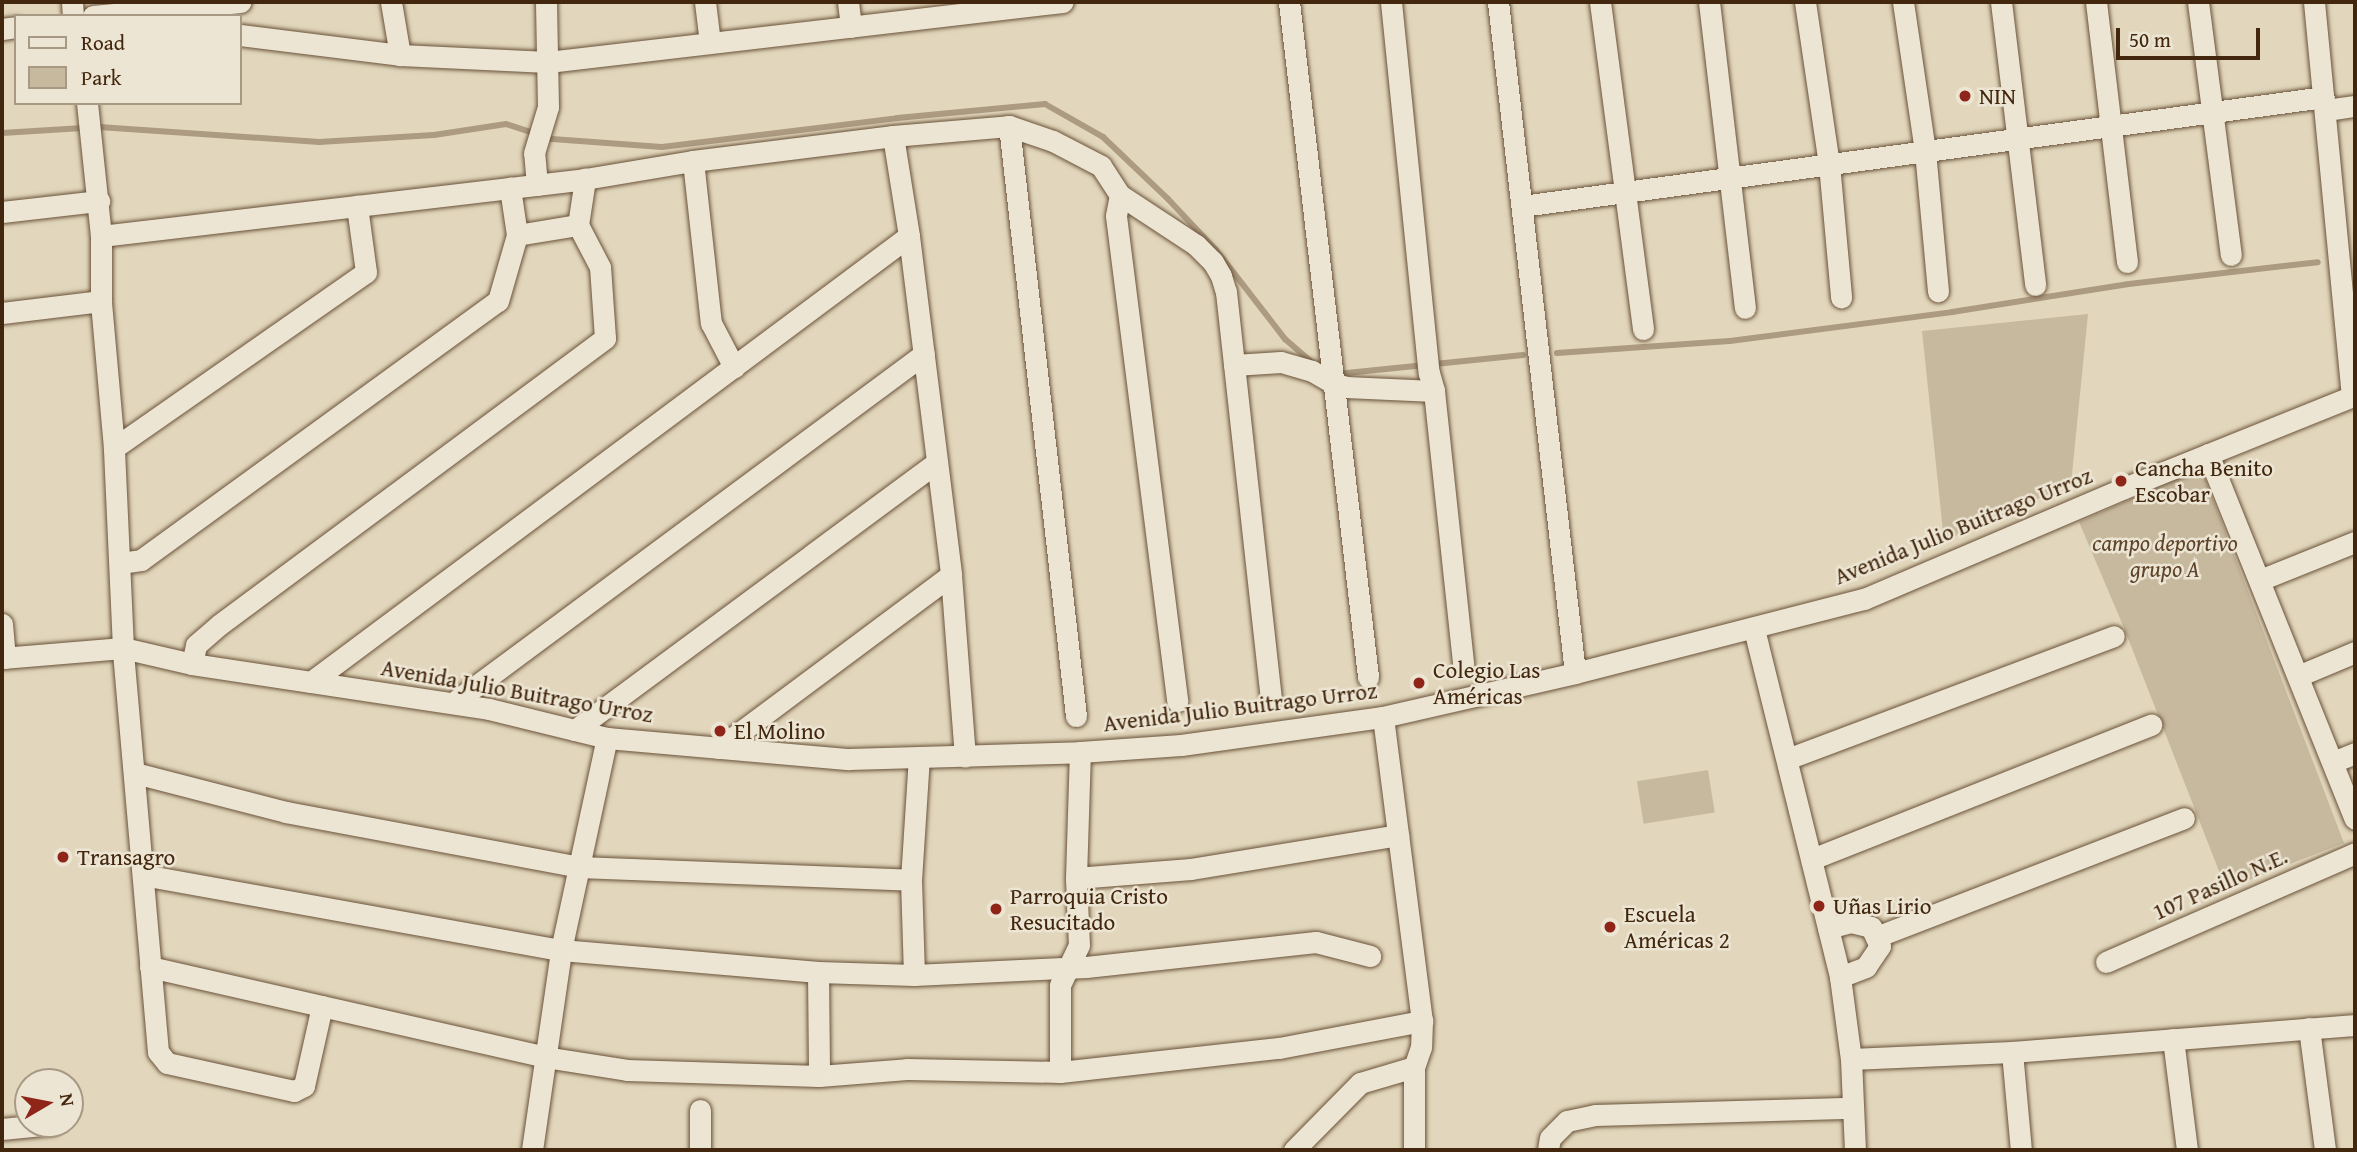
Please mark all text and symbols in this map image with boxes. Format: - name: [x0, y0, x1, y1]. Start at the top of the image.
- legend: [14, 14, 242, 105]
- scale bar: [2119, 14, 2262, 58]
- text: 50 m: [2129, 24, 2171, 55]
- text: Road: [81, 27, 125, 58]
- text: Park: [81, 62, 122, 93]
- place label: NIN: [1979, 82, 2016, 110]
- marker: NIN: [1957, 88, 1973, 104]
- place label: Cancha Benito Escobar: [2135, 454, 2273, 508]
- street label: Avenida Julio Buitrago Urroz: [1830, 462, 2096, 590]
- marker: Cancha Benito Escobar: [2113, 473, 2129, 489]
- park label: campo deportivo grupo A: [2092, 529, 2238, 583]
- street label: Avenida Julio Buitrago Urroz: [379, 653, 655, 729]
- place label: Colegio Las Américas: [1433, 656, 1540, 710]
- marker: Colegio Las Américas: [1411, 675, 1427, 691]
- street label: Avenida Julio Buitrago Urroz: [1102, 677, 1378, 737]
- place label: El Molino: [734, 717, 825, 745]
- marker: El Molino: [712, 723, 728, 739]
- street label: 107 Pasillo N.E.: [2148, 842, 2292, 926]
- place label: Transagro: [77, 843, 175, 871]
- marker: Transagro: [55, 849, 71, 865]
- place label: Parroquia Cristo Resucitado: [1010, 882, 1168, 936]
- place label: Uñas Lirio: [1833, 892, 1931, 920]
- marker: Uñas Lirio: [1811, 898, 1827, 914]
- place label: Escuela Américas 2: [1624, 900, 1730, 954]
- marker: Parroquia Cristo Resucitado: [988, 901, 1004, 917]
- marker: Escuela Américas 2: [1602, 919, 1618, 935]
- north arrow: [14, 1068, 84, 1138]
- text: N: [53, 1091, 83, 1108]

